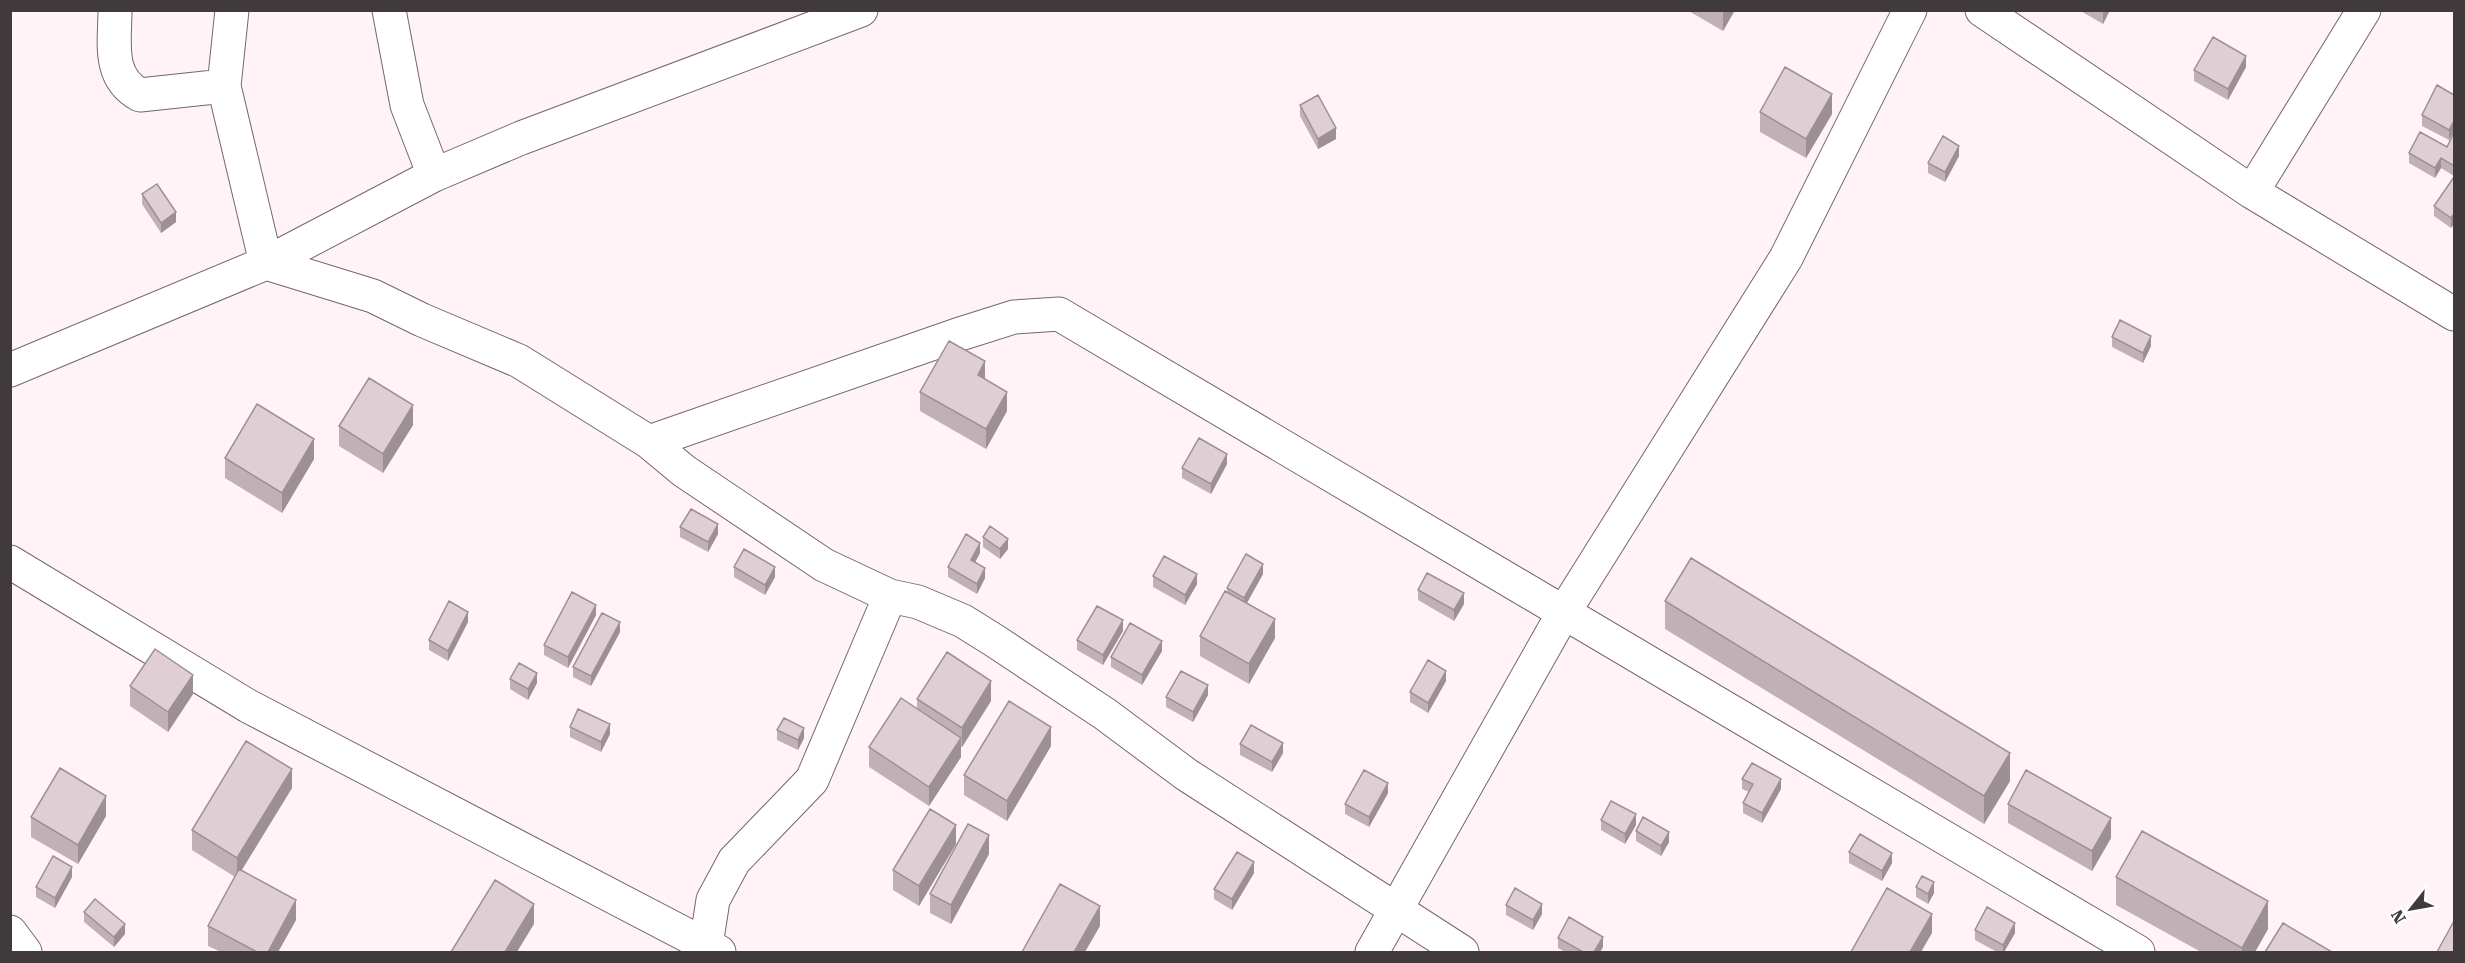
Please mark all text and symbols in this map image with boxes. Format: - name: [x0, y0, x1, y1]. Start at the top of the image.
- north arrow: [2381, 879, 2441, 939]
- text: N: [2387, 906, 2410, 927]

